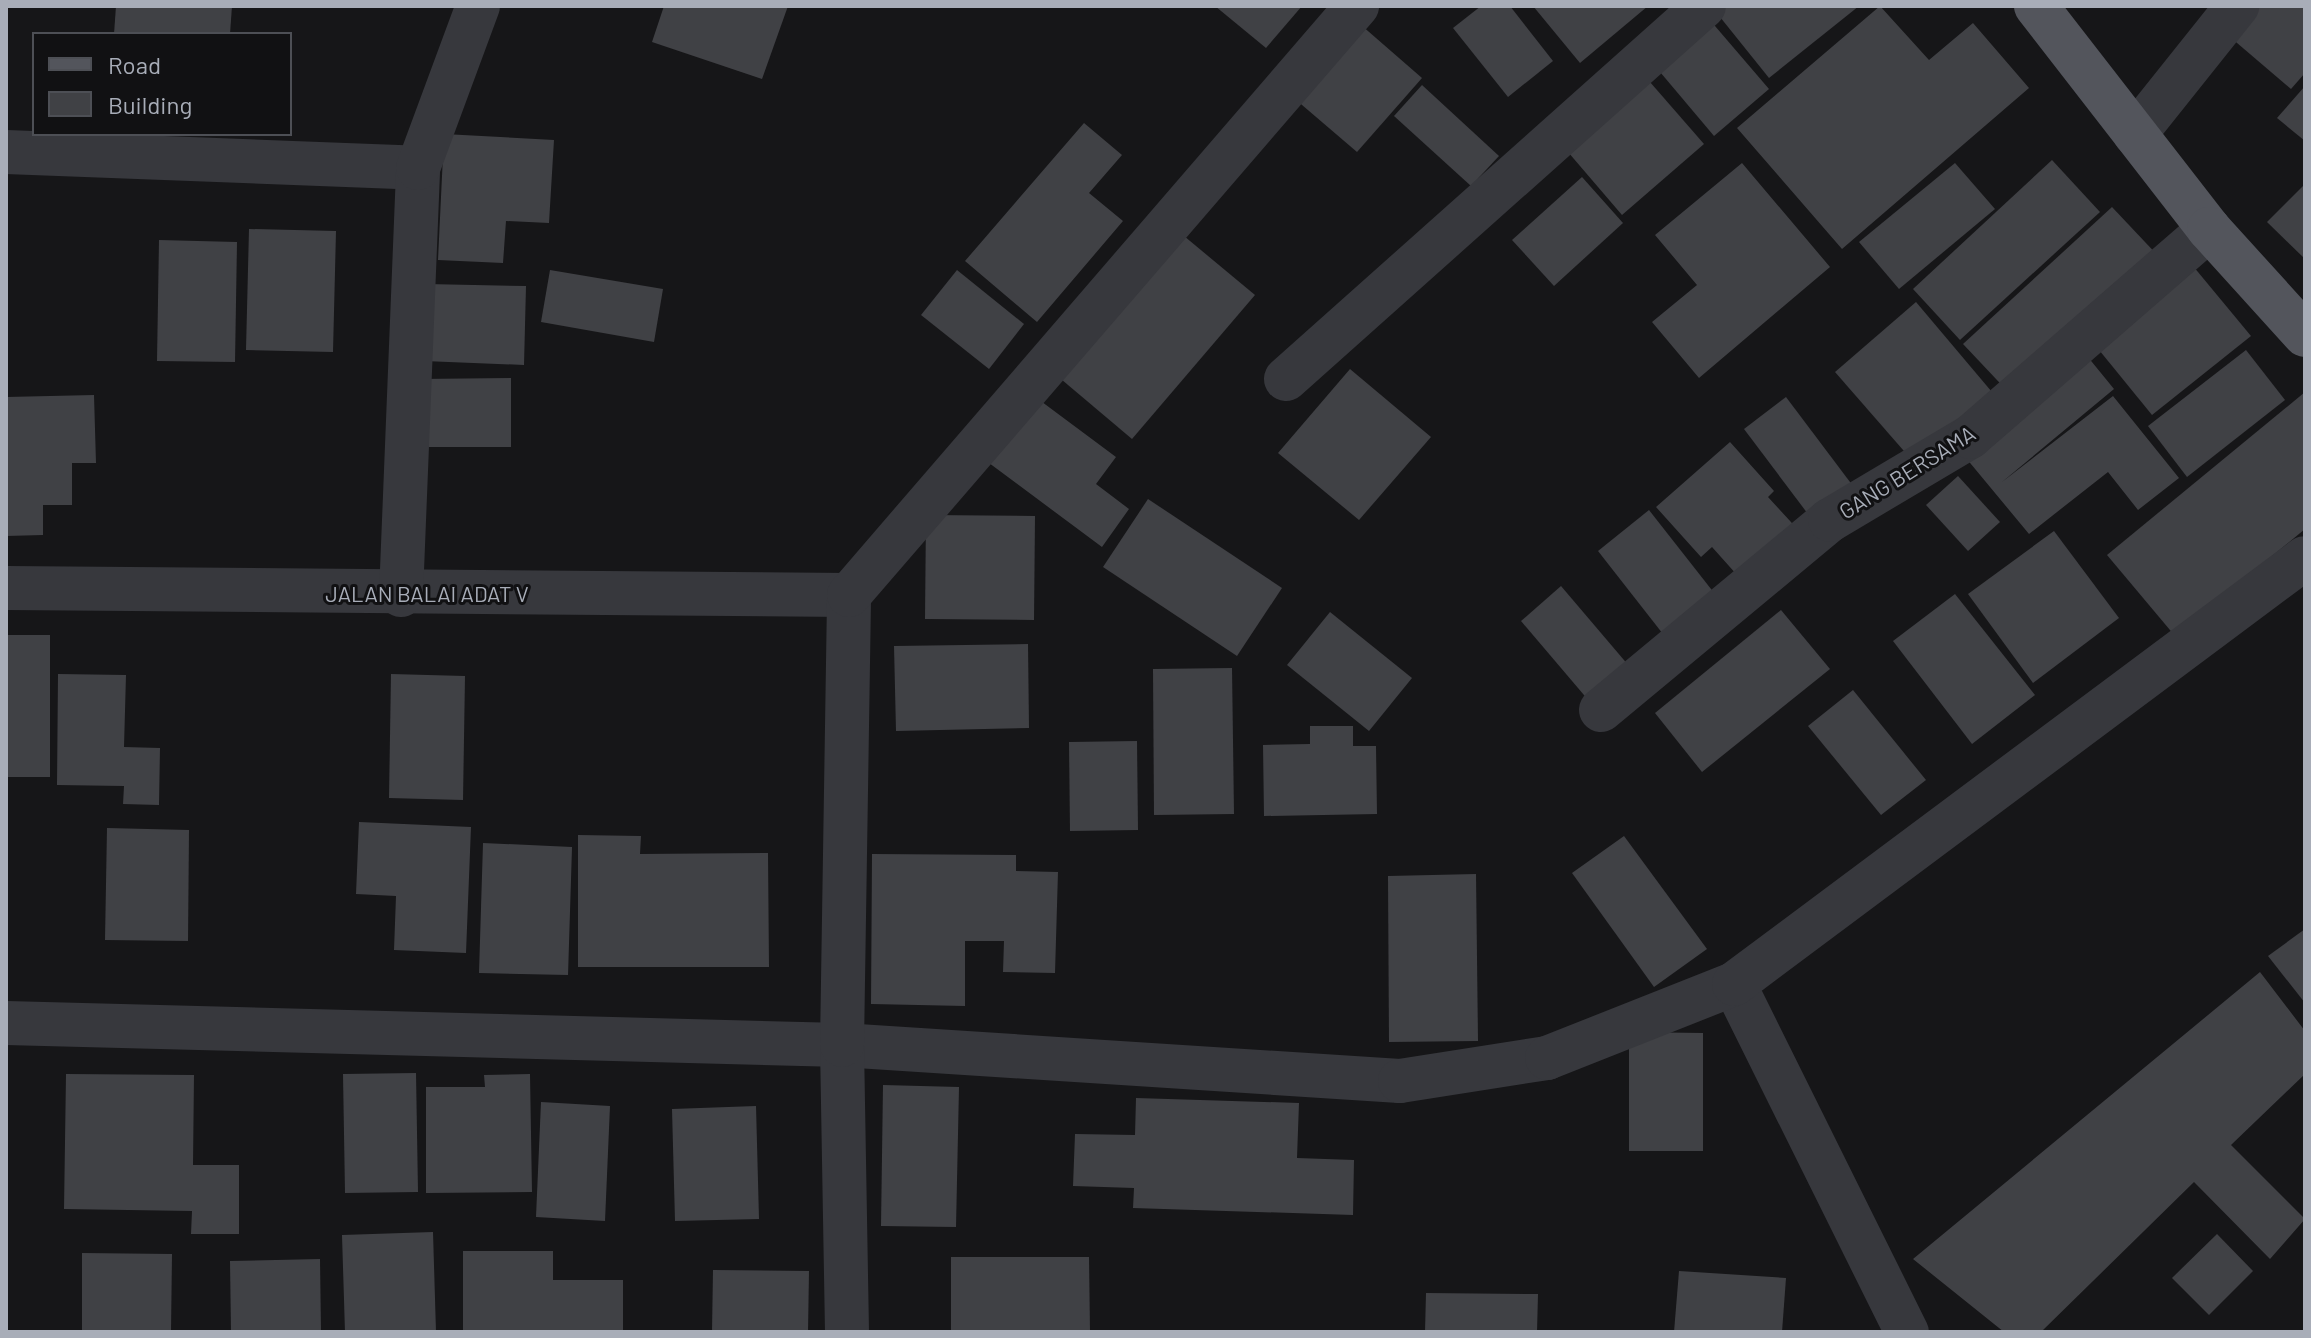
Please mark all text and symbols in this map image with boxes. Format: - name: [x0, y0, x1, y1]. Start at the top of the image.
- legend: [32, 32, 292, 136]
- text: Road: [108, 50, 161, 79]
- text: Building: [108, 90, 192, 119]
- street label: GANG BERSAMA: [1834, 420, 1980, 524]
- street label: JALAN BALAI ADAT V: [325, 581, 529, 607]

